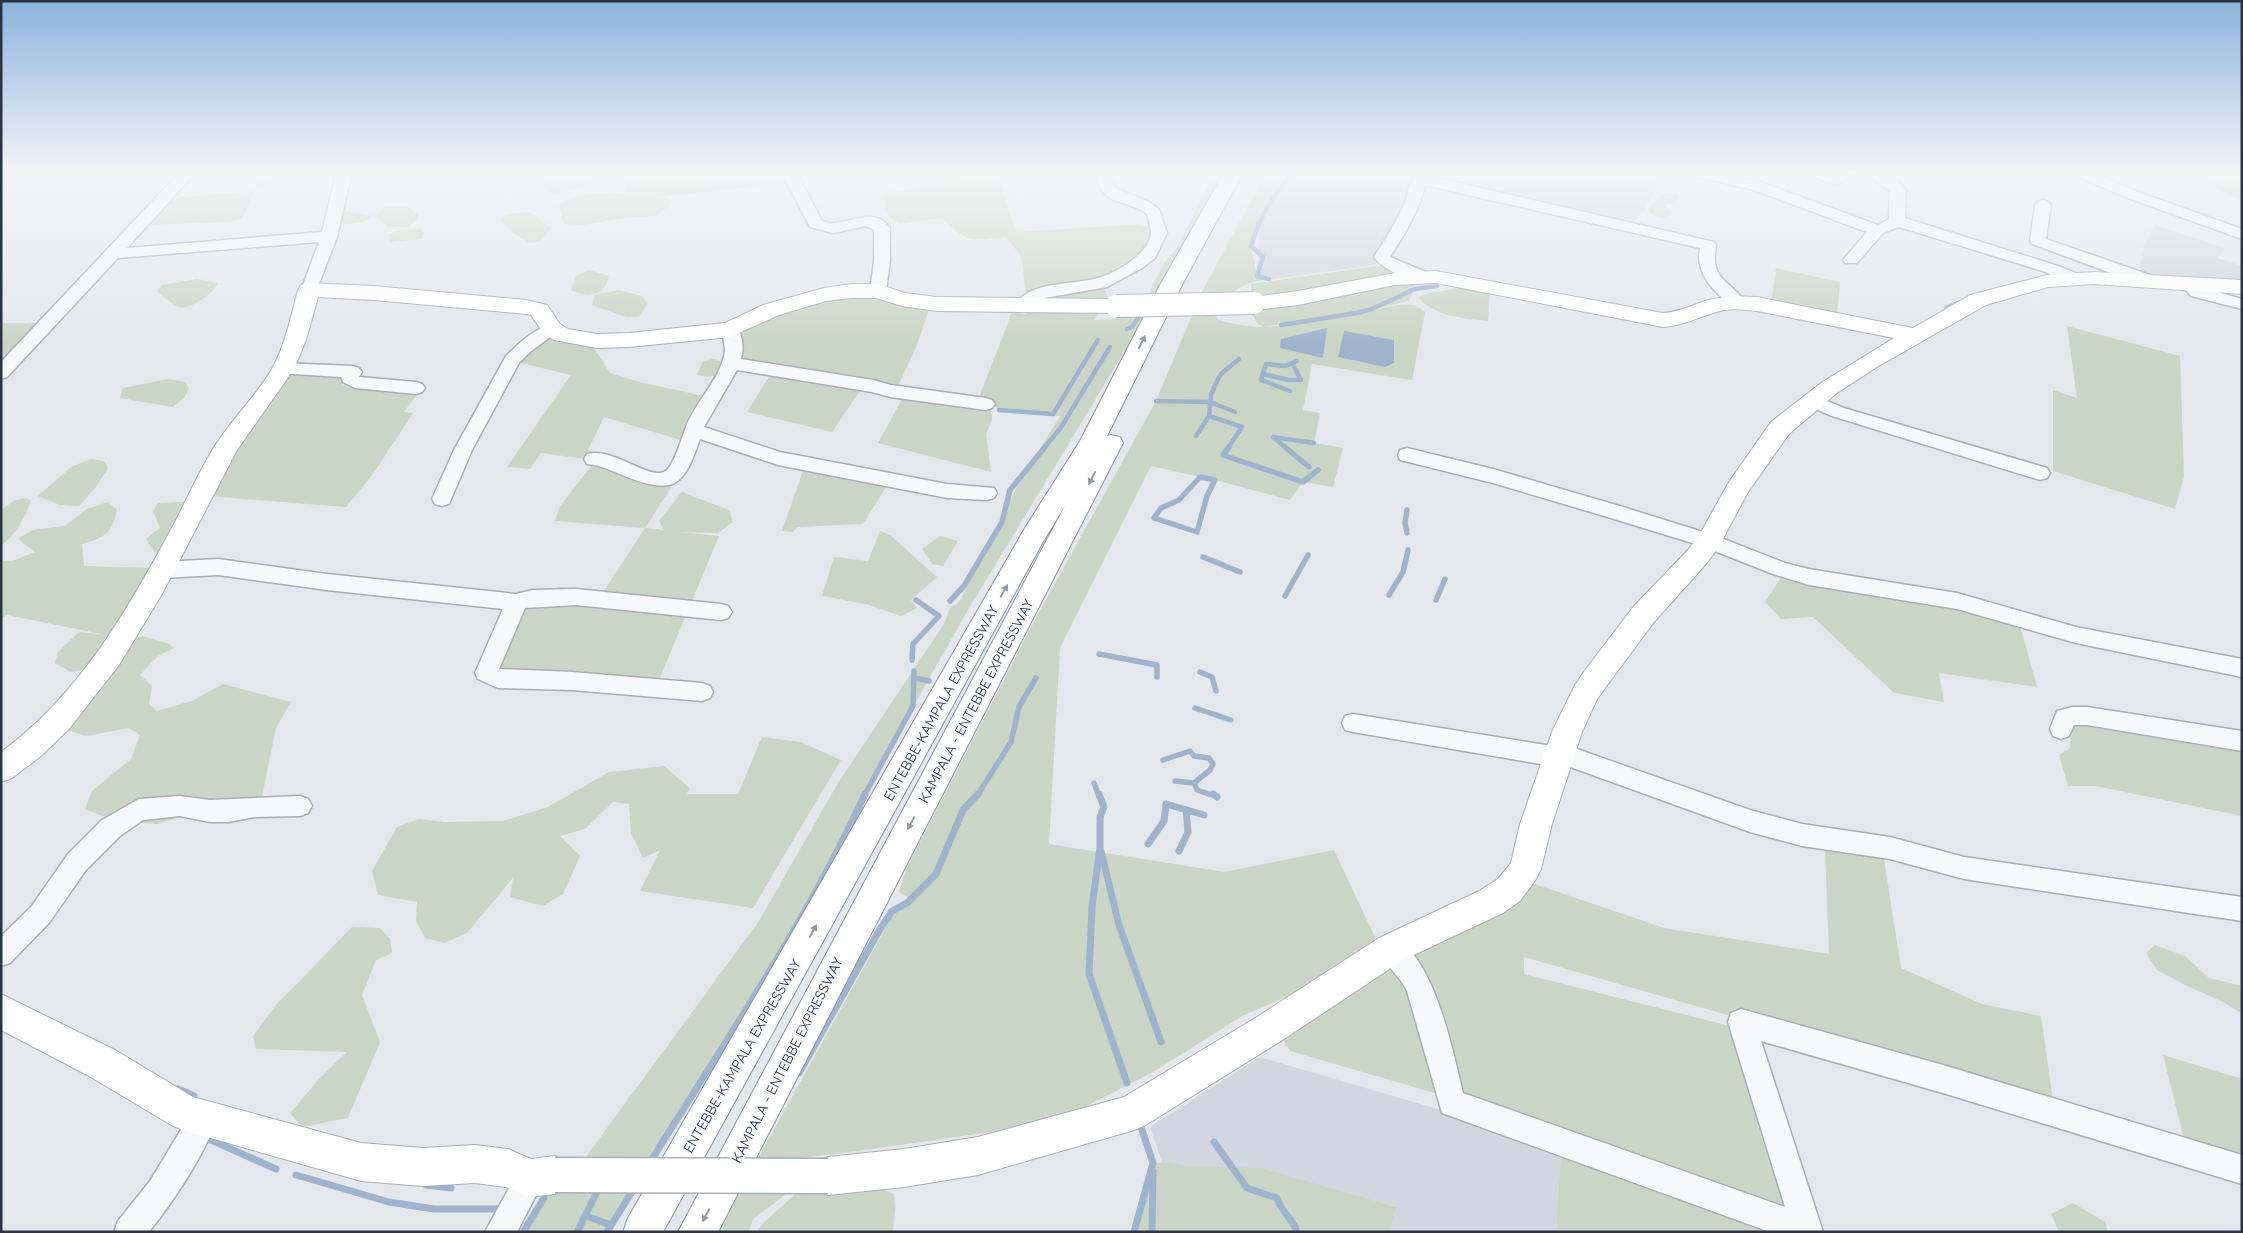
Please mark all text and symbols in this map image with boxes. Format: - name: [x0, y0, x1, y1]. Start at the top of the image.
- one-way arrow: [1138, 335, 1146, 349]
- one-way arrow: [1088, 471, 1096, 485]
- one-way arrow: [1000, 583, 1008, 598]
- street label: KAMPALA - ENTEBBE EXPRESSWAY: [914, 596, 1038, 806]
- street label: ENTEBBE-KAMPALA EXPRESSWAY: [880, 602, 1002, 804]
- one-way arrow: [907, 816, 915, 831]
- one-way arrow: [809, 923, 817, 938]
- street label: KAMPALA - ENTEBBE EXPRESSWAY: [727, 954, 847, 1166]
- street label: ENTEBBE-KAMPALA EXPRESSWAY: [679, 956, 805, 1156]
- one-way arrow: [702, 1208, 710, 1223]

